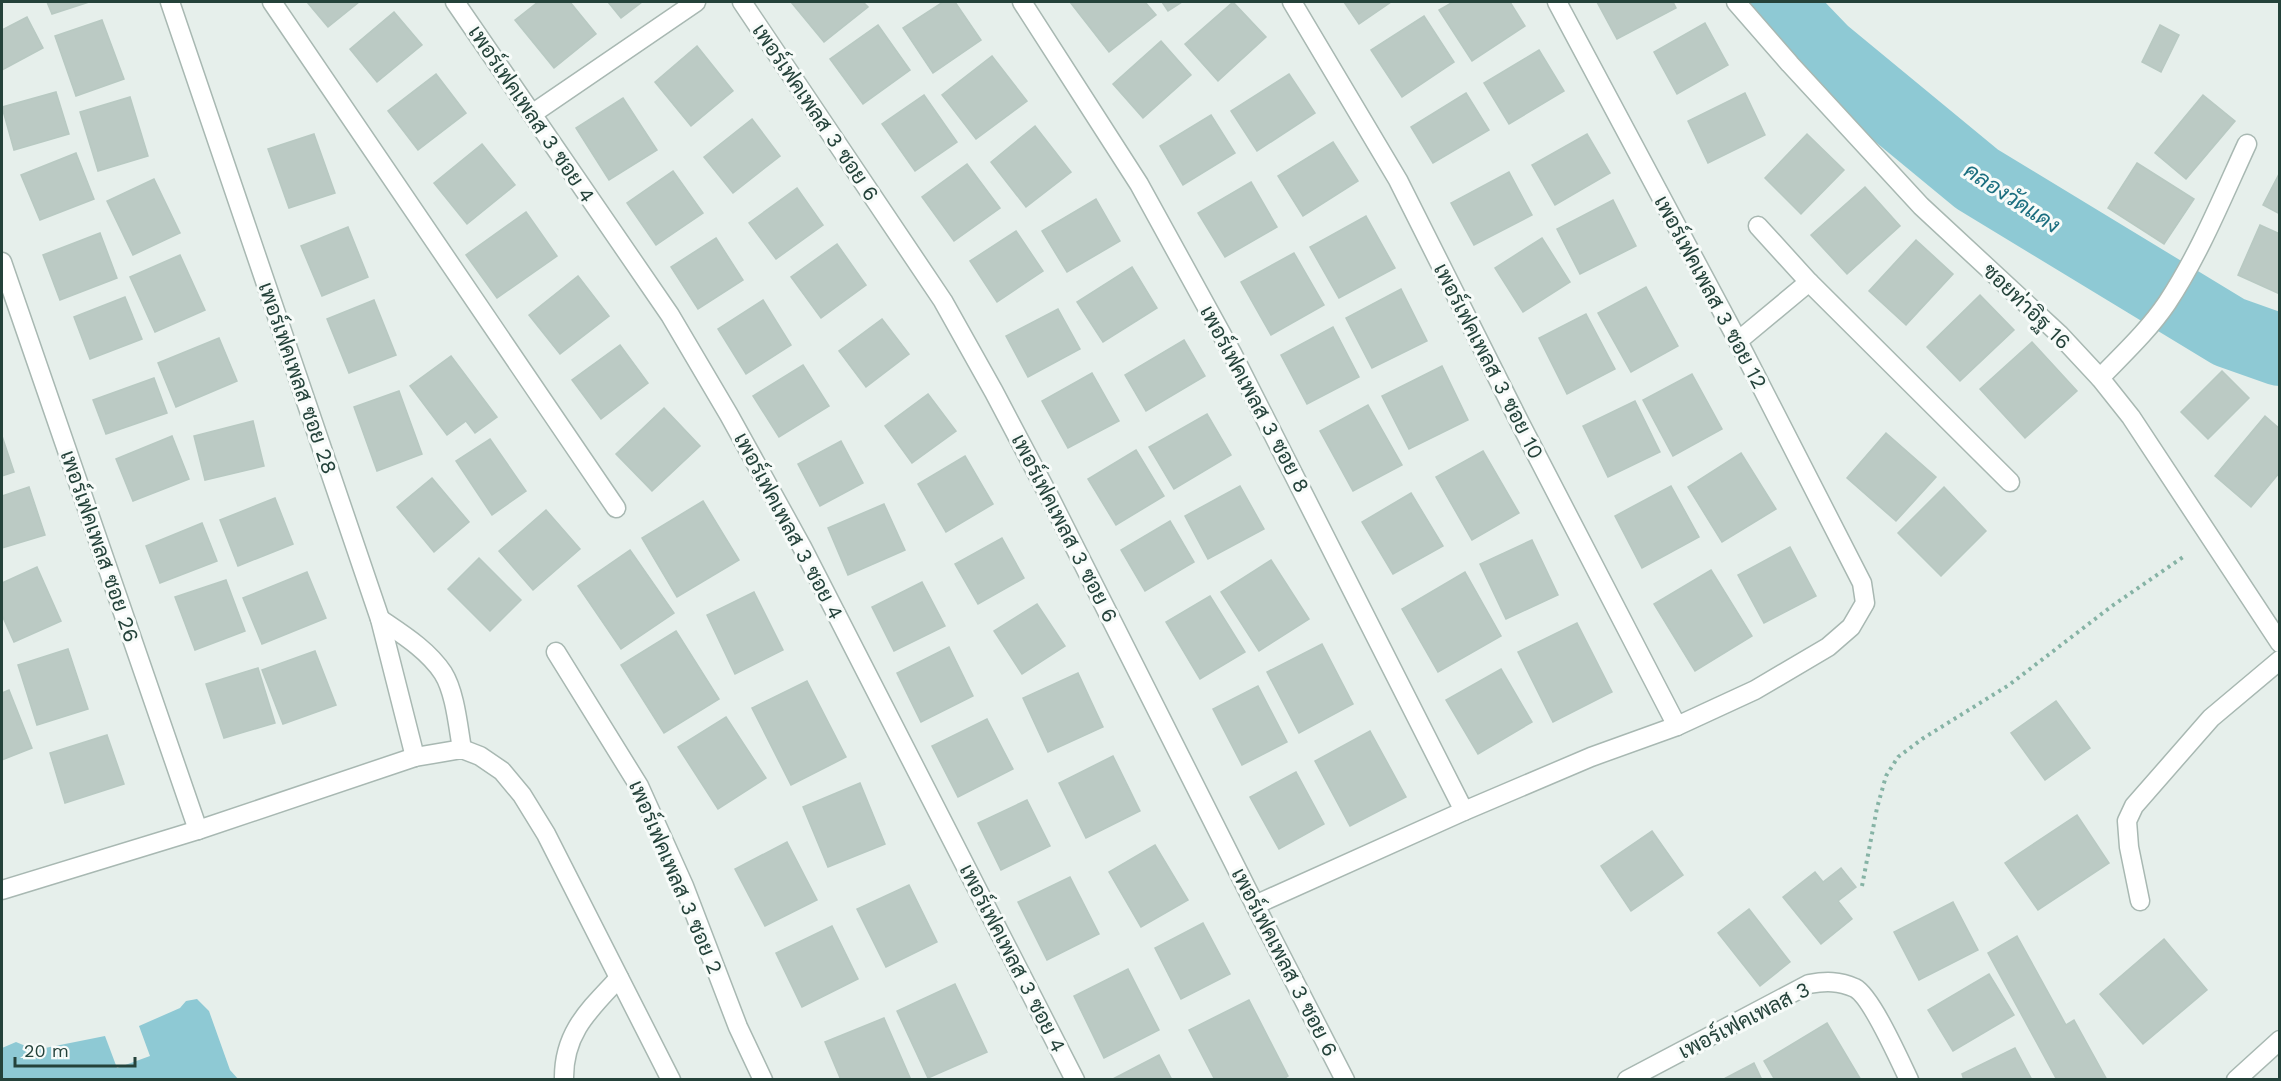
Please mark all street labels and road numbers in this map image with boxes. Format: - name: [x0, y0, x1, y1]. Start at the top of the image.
- street label: เพอร์เฟคเพลส 3 ซอย 6: [747, 18, 885, 205]
- street label: เพอร์เฟคเพลส 3 ซอย 4: [463, 20, 601, 207]
- street label: เพอร์เฟคเพลส 3 ซอย 12: [1649, 191, 1773, 393]
- street label: ซอยท่าอิฐ 16: [1977, 258, 2076, 355]
- street label: เพอร์เฟคเพลส 3 ซอย 10: [1429, 259, 1550, 463]
- street label: เพอร์เฟคเพลส ซอย 28: [253, 278, 344, 477]
- street label: เพอร์เฟคเพลส 3 ซอย 8: [1195, 301, 1316, 497]
- street label: เพอร์เฟคเพลส 3 ซอย 4: [729, 428, 850, 624]
- street label: เพอร์เฟคเพลส 3 ซอย 6: [1007, 429, 1124, 626]
- street label: เพอร์เฟคเพลส ซอย 26: [55, 447, 145, 645]
- street label: เพอร์เฟคเพลส 3 ซอย 2: [624, 776, 729, 977]
- street label: เพอร์เฟคเพลส 3 ซอย 4: [955, 859, 1072, 1056]
- street label: เพอร์เฟคเพลส 3 ซอย 6: [1227, 863, 1344, 1060]
- street label: เพอร์เฟคเพลส 3: [1674, 975, 1814, 1064]

